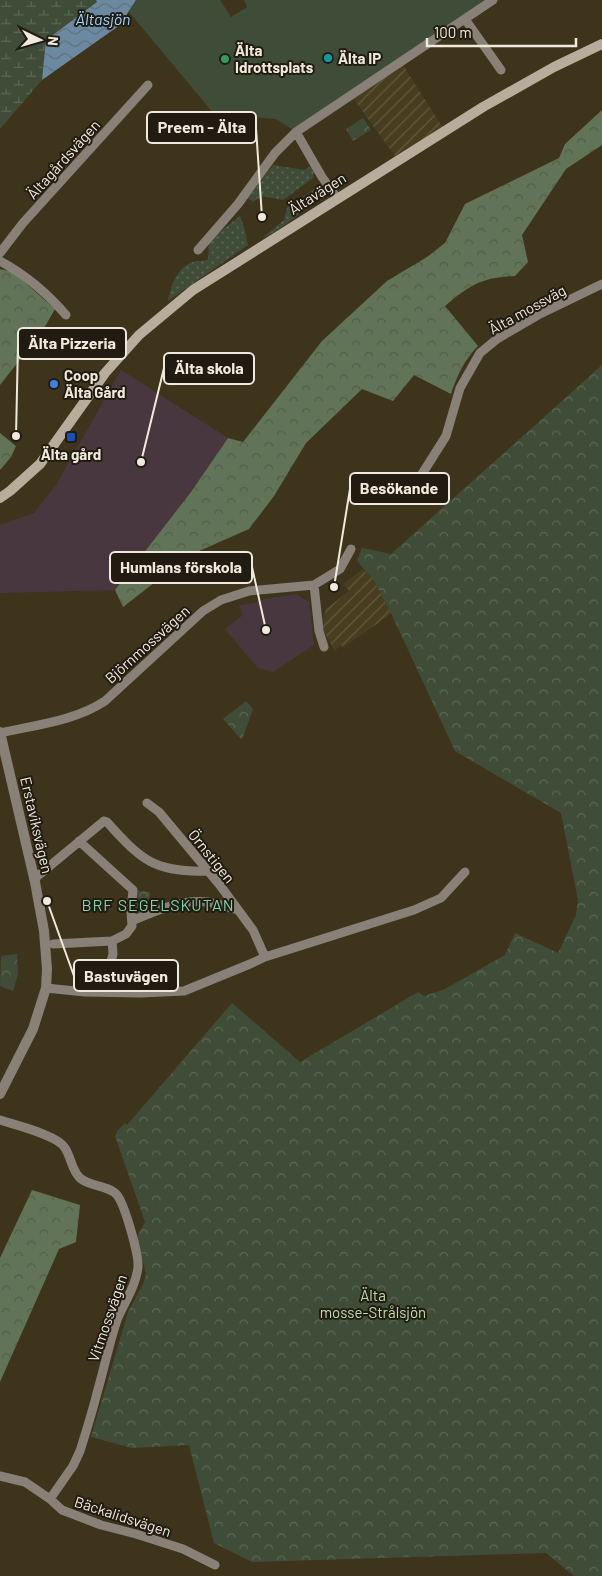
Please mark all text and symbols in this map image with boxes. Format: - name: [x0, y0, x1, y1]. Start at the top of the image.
- water label: Ältasjön: [76, 9, 130, 28]
- north arrow: [15, 15, 65, 65]
- scale bar: [427, 15, 576, 47]
- text: 100 m: [434, 23, 472, 41]
- text: N: [45, 36, 62, 47]
- place label: Älta Idrottsplats: [235, 41, 314, 76]
- place label: Älta IP: [338, 49, 381, 67]
- marker: Älta IP: [322, 52, 334, 64]
- marker: Älta Idrottsplats: [219, 53, 231, 65]
- callout: Preem - Älta: [147, 112, 256, 143]
- street label: Ältagårdsvägen: [23, 116, 103, 202]
- text: Preem - Älta: [158, 117, 246, 136]
- street label: Ältavägen: [285, 168, 349, 218]
- street label: Älta mossväg: [485, 280, 569, 338]
- callout: Älta Pizzeria: [18, 328, 126, 359]
- text: Älta Pizzeria: [28, 333, 116, 352]
- callout: Älta skola: [164, 353, 254, 384]
- text: Älta skola: [174, 358, 244, 377]
- place label: Coop Älta Gård: [64, 366, 125, 401]
- marker: Coop Älta Gård: [48, 378, 60, 390]
- marker: Älta gård: [65, 431, 77, 443]
- place label: Älta gård: [41, 445, 101, 463]
- callout: Besökande: [350, 473, 449, 504]
- text: Besökande: [360, 478, 439, 497]
- callout: Humlans förskola: [110, 552, 252, 583]
- text: Humlans förskola: [120, 557, 242, 576]
- street label: Björnmossvägen: [101, 601, 193, 687]
- street label: Erstaviksvägen: [17, 775, 57, 875]
- street label: Örnstigen: [185, 826, 239, 886]
- district label: BRF SEGELSKUTAN: [82, 895, 234, 914]
- callout: Bastuvägen: [74, 960, 178, 991]
- text: Bastuvägen: [84, 966, 168, 985]
- street label: Vitmossvägen: [84, 1272, 130, 1364]
- park label: Älta mosse-Strålsjön: [320, 1286, 426, 1321]
- street label: Bäckalidsvägen: [72, 1492, 174, 1540]

